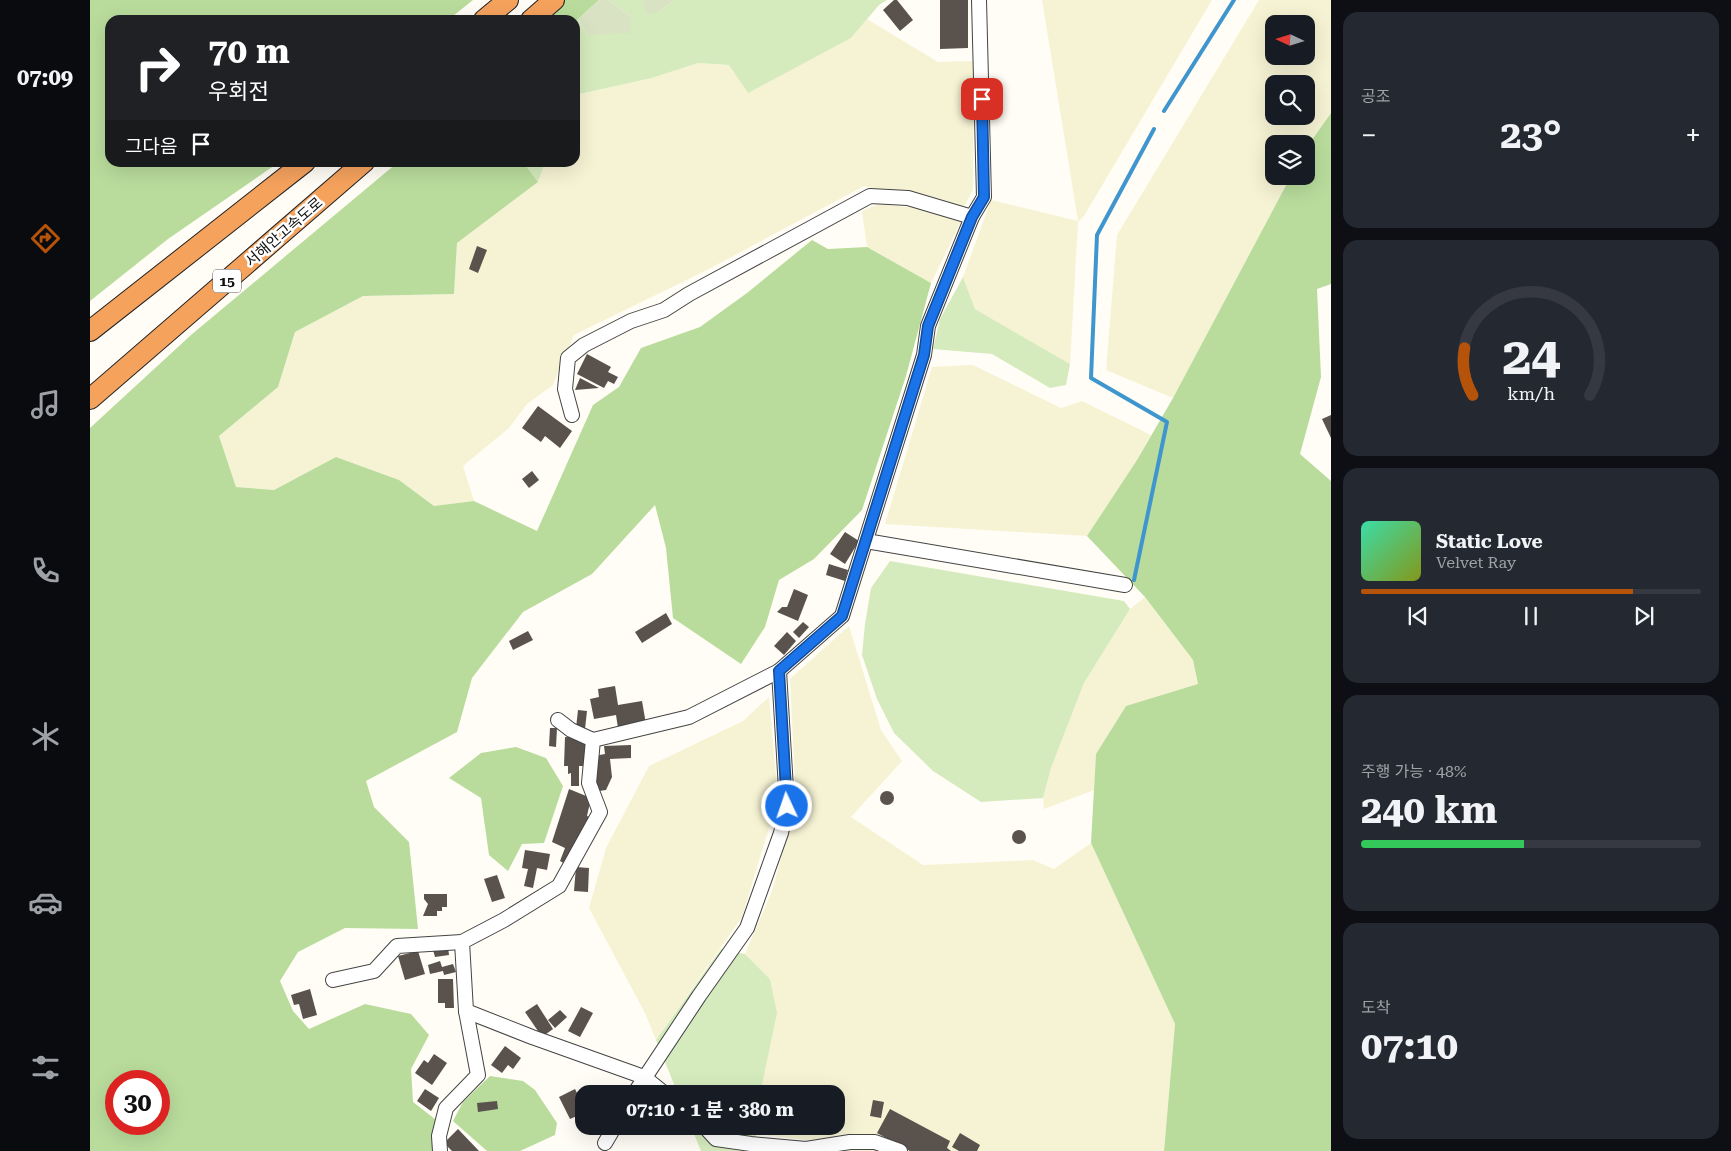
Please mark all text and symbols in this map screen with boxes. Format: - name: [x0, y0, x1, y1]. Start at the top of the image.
- north arrow: [1265, 15, 1315, 65]
- map controls: [1265, 15, 1315, 185]
- text: 70 m: [208, 31, 290, 72]
- icon: right: [125, 35, 190, 100]
- text: 07:09: [17, 65, 73, 90]
- button: search: [1265, 75, 1315, 125]
- pin: [961, 78, 1003, 120]
- text: 우회전: [208, 79, 269, 104]
- icon: arrive: [968, 85, 996, 113]
- text: 공조: [1361, 87, 1390, 106]
- text: 23°: [1500, 113, 1562, 157]
- text: −: [1361, 119, 1377, 152]
- text: +: [1685, 119, 1701, 152]
- icon: arrive: [187, 130, 215, 158]
- text: 그다음: [125, 135, 177, 158]
- button: layers: [1265, 135, 1315, 185]
- street label: 서해안고속도로: [242, 194, 326, 270]
- icon: directions: [28, 221, 63, 256]
- road number: 15: [213, 270, 241, 292]
- text: 24: [1502, 326, 1560, 387]
- text: km/h: [1507, 383, 1555, 404]
- icon: music: [28, 387, 63, 422]
- text: Static Love: [1436, 530, 1543, 553]
- icon: phone: [28, 553, 63, 588]
- text: Velvet Ray: [1436, 553, 1516, 572]
- icon: previous: [1404, 602, 1432, 630]
- icon: pause: [1517, 602, 1545, 630]
- icon: next: [1630, 602, 1658, 630]
- icon: climate: [28, 719, 63, 754]
- text: 주행 가능 · 48%: [1361, 762, 1466, 781]
- position arrow: [760, 779, 812, 831]
- text: 240 km: [1361, 788, 1497, 832]
- icon: car: [28, 885, 63, 920]
- text: 도착: [1361, 998, 1390, 1017]
- text: 07:10: [1361, 1024, 1458, 1068]
- icon: filters: [28, 1050, 63, 1085]
- speed limit sign: 30: [105, 1070, 170, 1135]
- text: 07:10 · 1 분 · 380 m: [626, 1098, 794, 1121]

